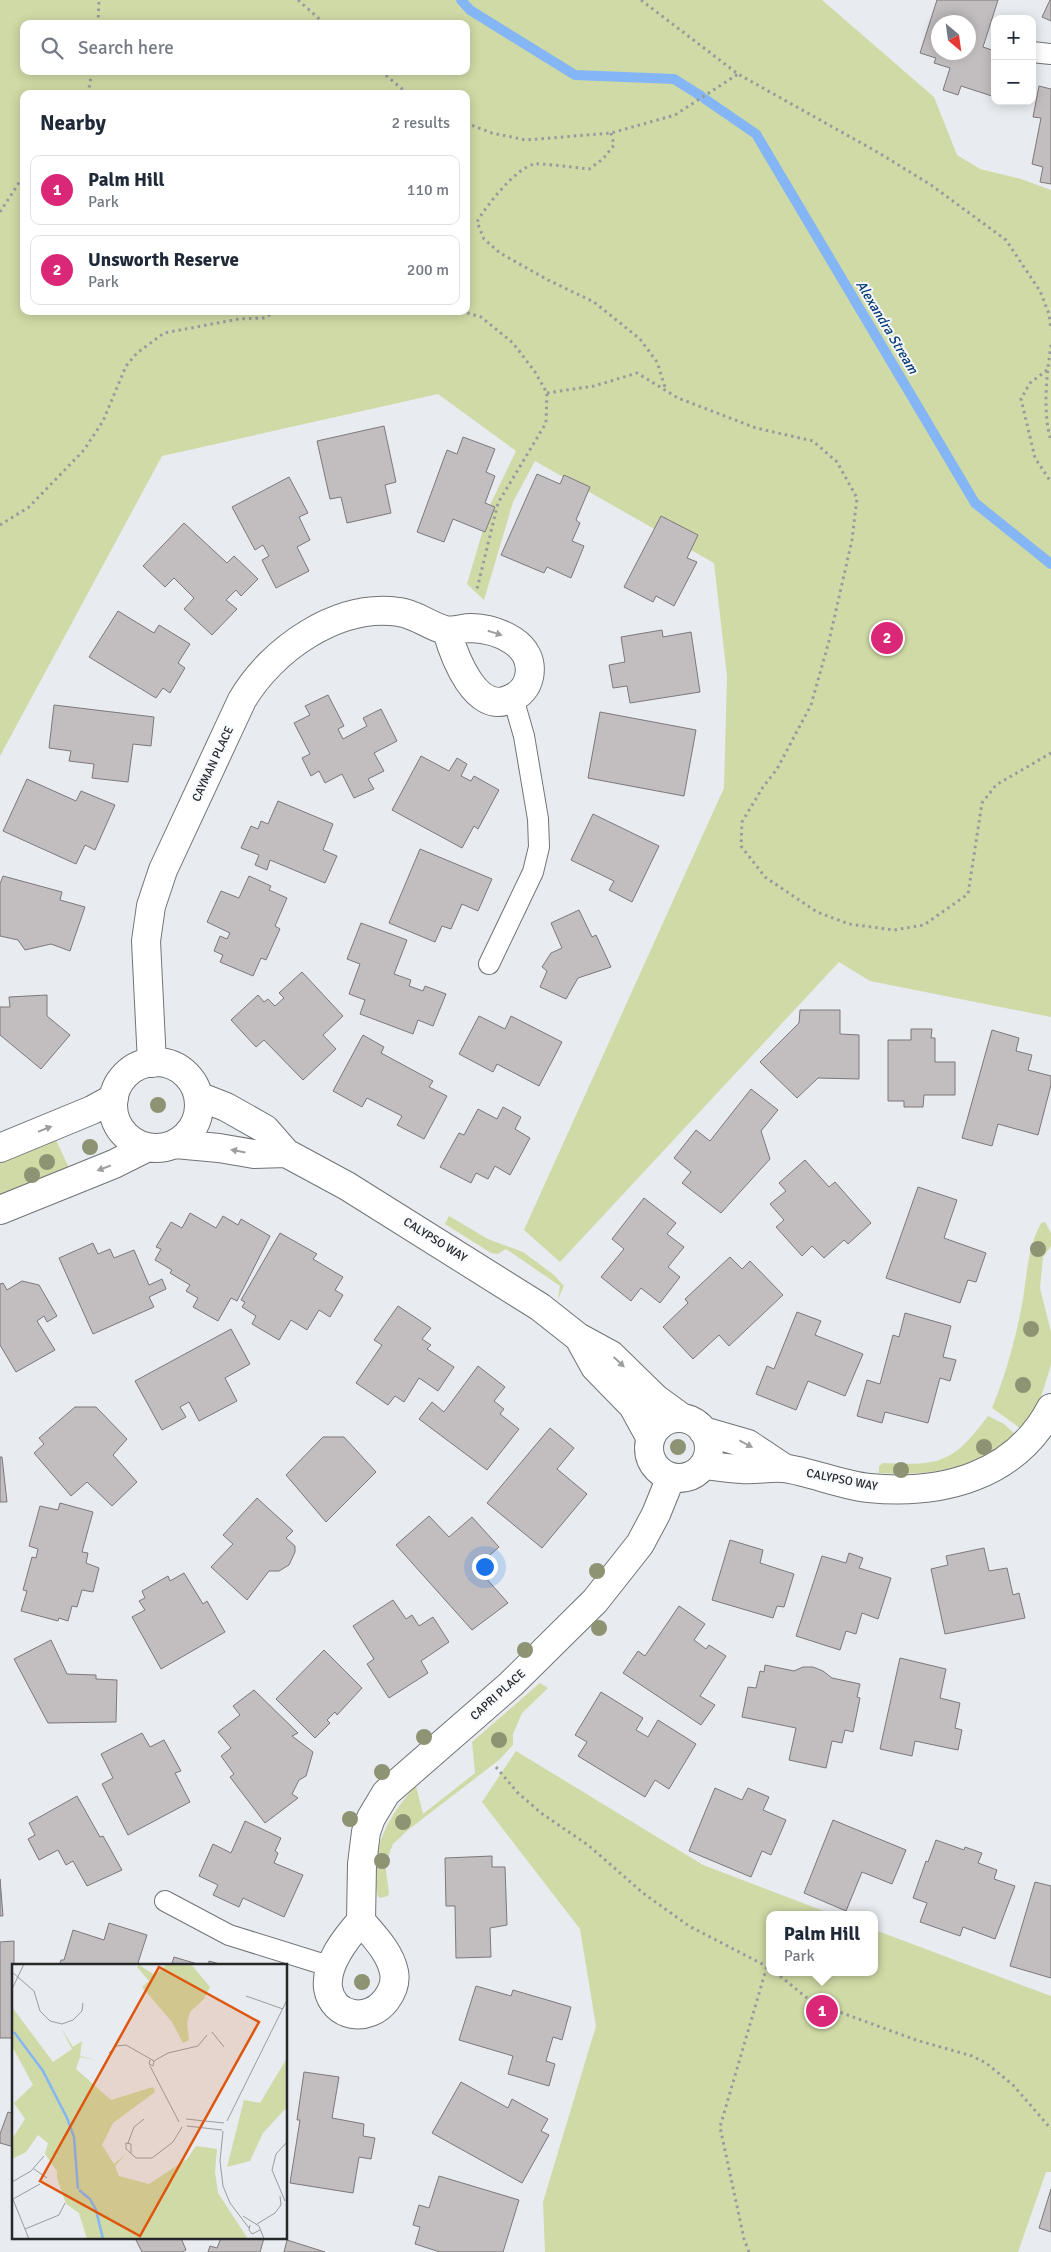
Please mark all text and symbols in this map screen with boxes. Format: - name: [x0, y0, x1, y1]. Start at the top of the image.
- north arrow: [931, 15, 976, 60]
- map controls: [991, 15, 1036, 105]
- button: +: [991, 15, 1036, 60]
- search box: [20, 20, 470, 75]
- icon: search: [38, 34, 66, 62]
- text: Search here: [78, 36, 174, 60]
- button: −: [991, 60, 1036, 105]
- text: Nearby: [40, 110, 106, 136]
- text: 2 results: [391, 113, 450, 133]
- text: Palm Hill: [88, 168, 164, 192]
- text: 1: [53, 180, 61, 200]
- text: 110 m: [407, 180, 449, 200]
- text: Park: [88, 192, 119, 212]
- text: Unsworth Reserve: [88, 248, 239, 272]
- text: 2: [53, 260, 61, 280]
- text: 200 m: [407, 260, 449, 280]
- text: Park: [88, 272, 119, 292]
- water label: Alexandra Stream: [852, 277, 922, 378]
- pin: 2: [871, 619, 903, 657]
- one-way arrow: [487, 629, 502, 637]
- street label: CAYMAN PLACE: [189, 724, 237, 804]
- one-way arrow: [38, 1125, 52, 1133]
- one-way arrow: [230, 1147, 246, 1155]
- one-way arrow: [96, 1165, 111, 1172]
- street label: CALYPSO WAY: [400, 1214, 470, 1266]
- one-way arrow: [613, 1356, 625, 1368]
- one-way arrow: [739, 1440, 753, 1448]
- street label: CALYPSO WAY: [805, 1466, 879, 1494]
- your location: [472, 1554, 498, 1580]
- street label: CAPRI PLACE: [467, 1666, 529, 1724]
- popup: [766, 1911, 878, 1976]
- text: Palm Hill: [784, 1922, 860, 1946]
- text: Park: [784, 1946, 815, 1966]
- inset map: [12, 1964, 288, 2240]
- pin: 1: [806, 1992, 838, 2030]

